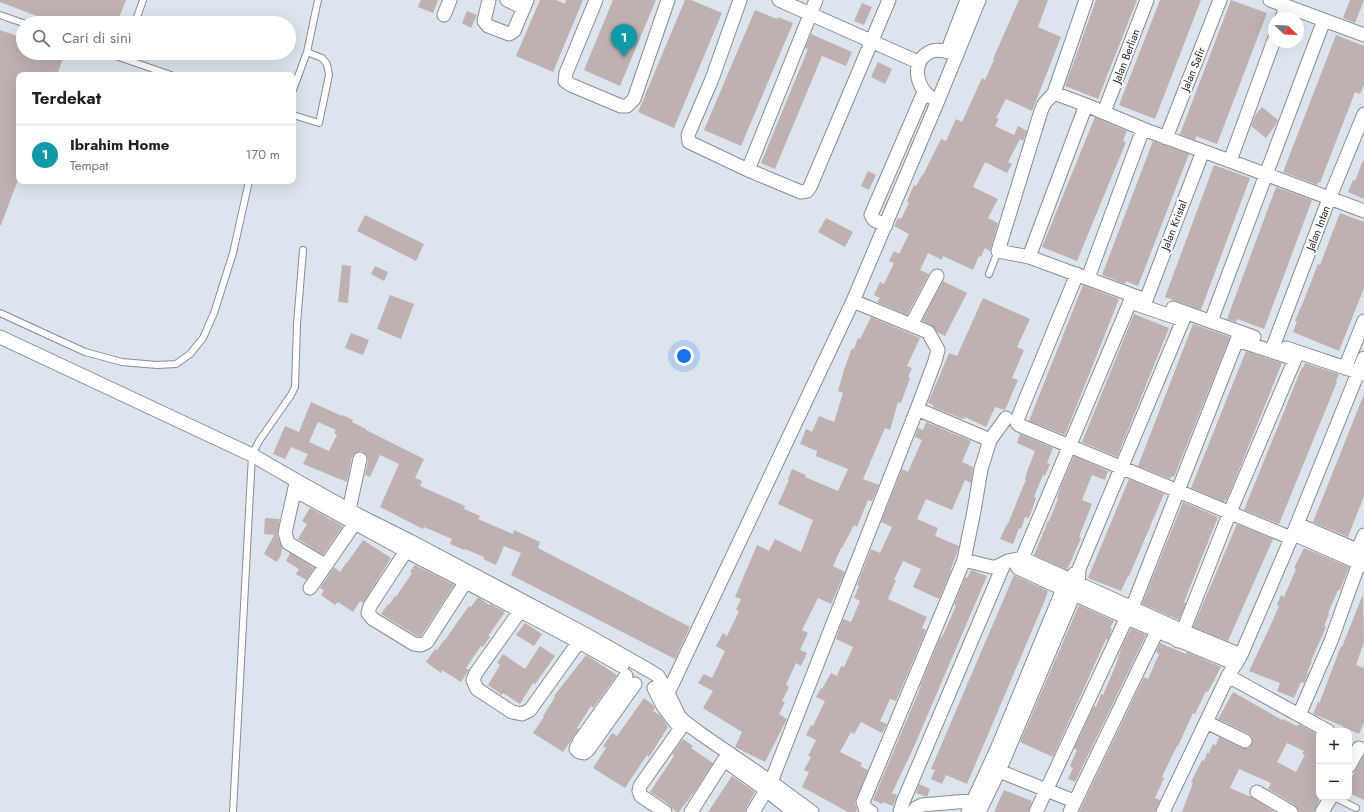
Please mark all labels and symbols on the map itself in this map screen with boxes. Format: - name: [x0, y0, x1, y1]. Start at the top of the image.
- north arrow: [1268, 12, 1304, 48]
- pin: 1: [611, 24, 637, 57]
- street label: Jalan Berlian: [1108, 27, 1144, 87]
- street label: Jalan Safir: [1176, 45, 1209, 95]
- street label: Jalan Kristal: [1156, 198, 1191, 254]
- street label: Jalan Intan: [1301, 203, 1334, 255]
- your location: [674, 346, 694, 366]

